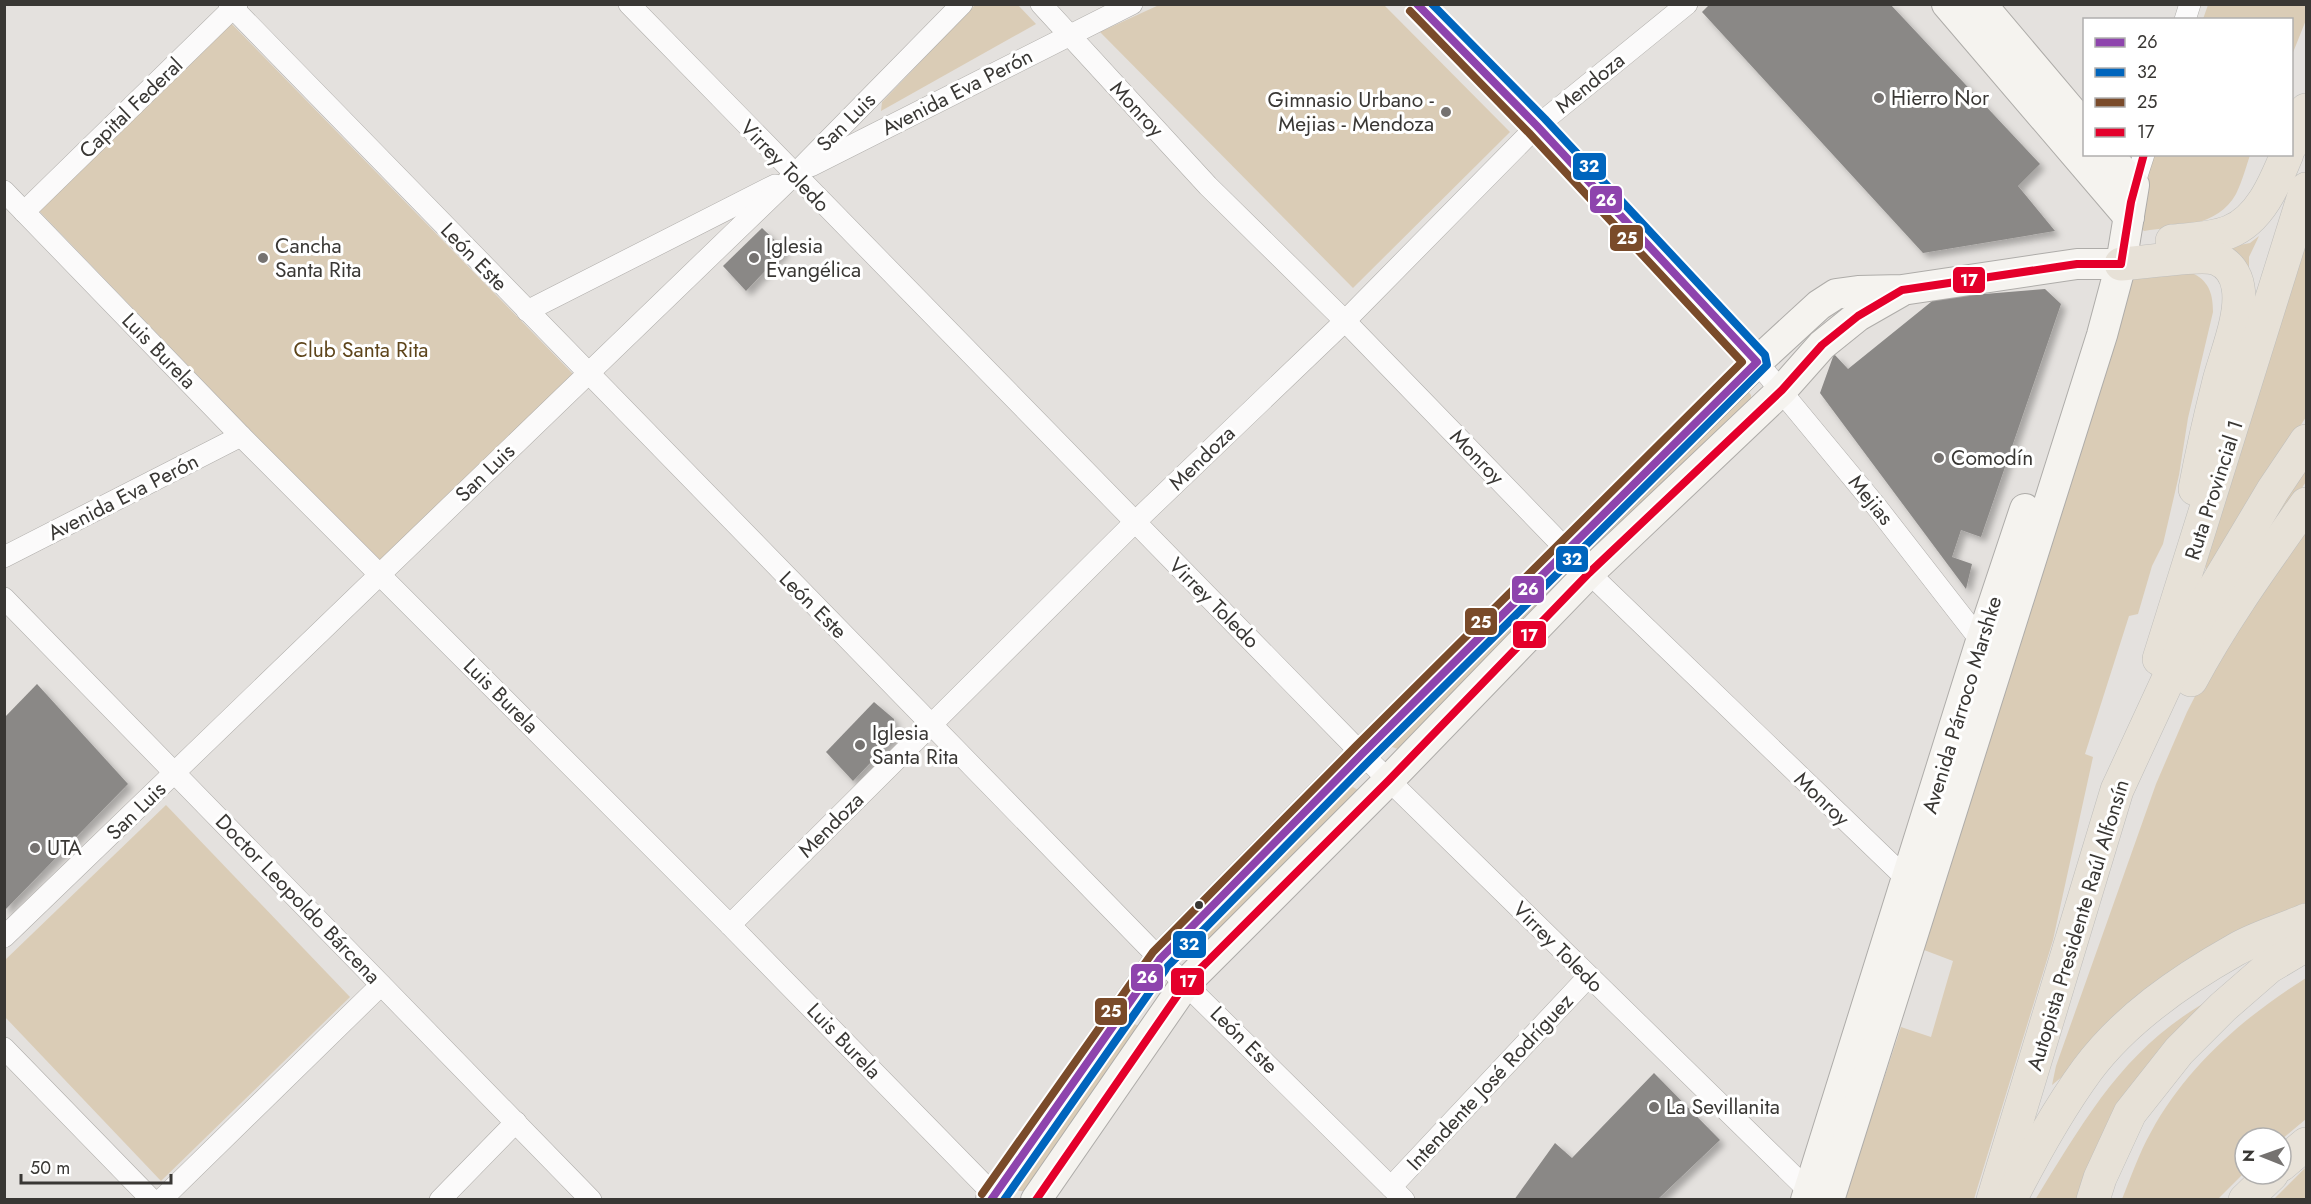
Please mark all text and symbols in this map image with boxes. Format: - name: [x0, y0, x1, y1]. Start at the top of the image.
- legend: [2083, 18, 2293, 156]
- text: 26: [2137, 29, 2158, 55]
- street label: Avenida Eva Perón: [876, 41, 1038, 143]
- street label: Mendoza: [1549, 46, 1631, 120]
- street label: Capital Federal: [72, 51, 190, 165]
- text: 32: [2137, 59, 2157, 85]
- street label: Monroy: [1103, 74, 1171, 144]
- place label: Hierro Nor: [1891, 83, 1990, 113]
- place label: Gimnasio Urbano - Mejias - Mendoza: [1267, 85, 1435, 139]
- street label: San Luis: [810, 86, 882, 158]
- text: 25: [2137, 89, 2157, 115]
- marker: Hierro Nor: [1872, 91, 1886, 105]
- marker: Gimnasio Urbano - Mejias - Mendoza: [1439, 105, 1453, 119]
- street label: Virrey Toledo: [733, 113, 837, 219]
- text: 17: [2137, 119, 2155, 145]
- line badge: 32: [1572, 152, 1607, 181]
- text: 32: [1579, 155, 1599, 178]
- line badge: 26: [1589, 185, 1623, 214]
- text: 26: [1595, 189, 1617, 212]
- street label: León Este: [434, 216, 514, 298]
- line badge: 25: [1609, 224, 1644, 252]
- text: 25: [1617, 227, 1637, 250]
- place label: Cancha Santa Rita: [275, 231, 361, 285]
- place label: Iglesia Evangélica: [766, 231, 861, 285]
- marker: Cancha Santa Rita: [256, 251, 270, 265]
- marker: Iglesia Evangélica: [747, 251, 761, 265]
- line badge: 17: [1952, 266, 1986, 294]
- text: 17: [1960, 269, 1978, 292]
- street label: Luis Burela: [115, 306, 203, 396]
- park label: Club Santa Rita: [294, 335, 428, 365]
- street label: Ruta Provincial 1: [2177, 416, 2251, 564]
- street label: Mendoza: [1162, 419, 1242, 497]
- street label: Monroy: [1443, 423, 1512, 492]
- street label: San Luis: [448, 437, 522, 509]
- place label: Comodín: [1951, 443, 2033, 473]
- street label: Avenida Eva Perón: [42, 446, 204, 548]
- marker: Comodín: [1932, 451, 1946, 465]
- street label: Mejias: [1841, 468, 1901, 532]
- line badge: 32: [1555, 545, 1589, 573]
- text: 32: [1562, 548, 1582, 571]
- street label: Virrey Toledo: [1162, 551, 1266, 655]
- street label: León Este: [772, 564, 854, 646]
- line badge: 26: [1511, 575, 1545, 604]
- text: 26: [1517, 578, 1539, 601]
- street label: Avenida Párroco Marshke: [1915, 592, 2009, 817]
- line badge: 25: [1464, 607, 1498, 636]
- text: 25: [1471, 611, 1491, 634]
- line badge: 17: [1512, 620, 1547, 649]
- text: 17: [1520, 624, 1538, 647]
- street label: Luis Burela: [457, 652, 545, 740]
- place label: Iglesia Santa Rita: [872, 718, 958, 772]
- marker: Iglesia Santa Rita: [853, 738, 867, 752]
- street label: Monroy: [1788, 765, 1857, 834]
- street label: San Luis: [99, 775, 173, 847]
- street label: Autopista Presidente Raúl Alfonsín: [2019, 776, 2137, 1074]
- street label: Mendoza: [791, 785, 871, 865]
- street label: Doctor Leopoldo Bárcena: [209, 807, 387, 991]
- place label: UTA: [47, 833, 82, 863]
- marker: UTA: [28, 841, 42, 855]
- street label: Virrey Toledo: [1506, 895, 1610, 999]
- unlabelled marker: [1193, 899, 1205, 911]
- line badge: 32: [1172, 930, 1207, 959]
- text: 32: [1179, 933, 1199, 956]
- line badge: 26: [1130, 963, 1164, 992]
- text: 26: [1136, 966, 1158, 989]
- line badge: 17: [1170, 967, 1205, 996]
- text: 17: [1179, 970, 1197, 993]
- street label: Intendente José Rodríguez: [1400, 987, 1580, 1177]
- street label: Luis Burela: [800, 996, 888, 1086]
- line badge: 25: [1094, 997, 1128, 1026]
- street label: León Este: [1203, 999, 1285, 1081]
- text: 25: [1101, 1000, 1121, 1023]
- place label: La Sevillanita: [1666, 1092, 1780, 1122]
- marker: La Sevillanita: [1647, 1100, 1661, 1114]
- north arrow: [2233, 1126, 2293, 1186]
- scale bar: [21, 1147, 171, 1185]
- text: N: [2237, 1149, 2260, 1162]
- text: 50 m: [30, 1155, 70, 1181]

